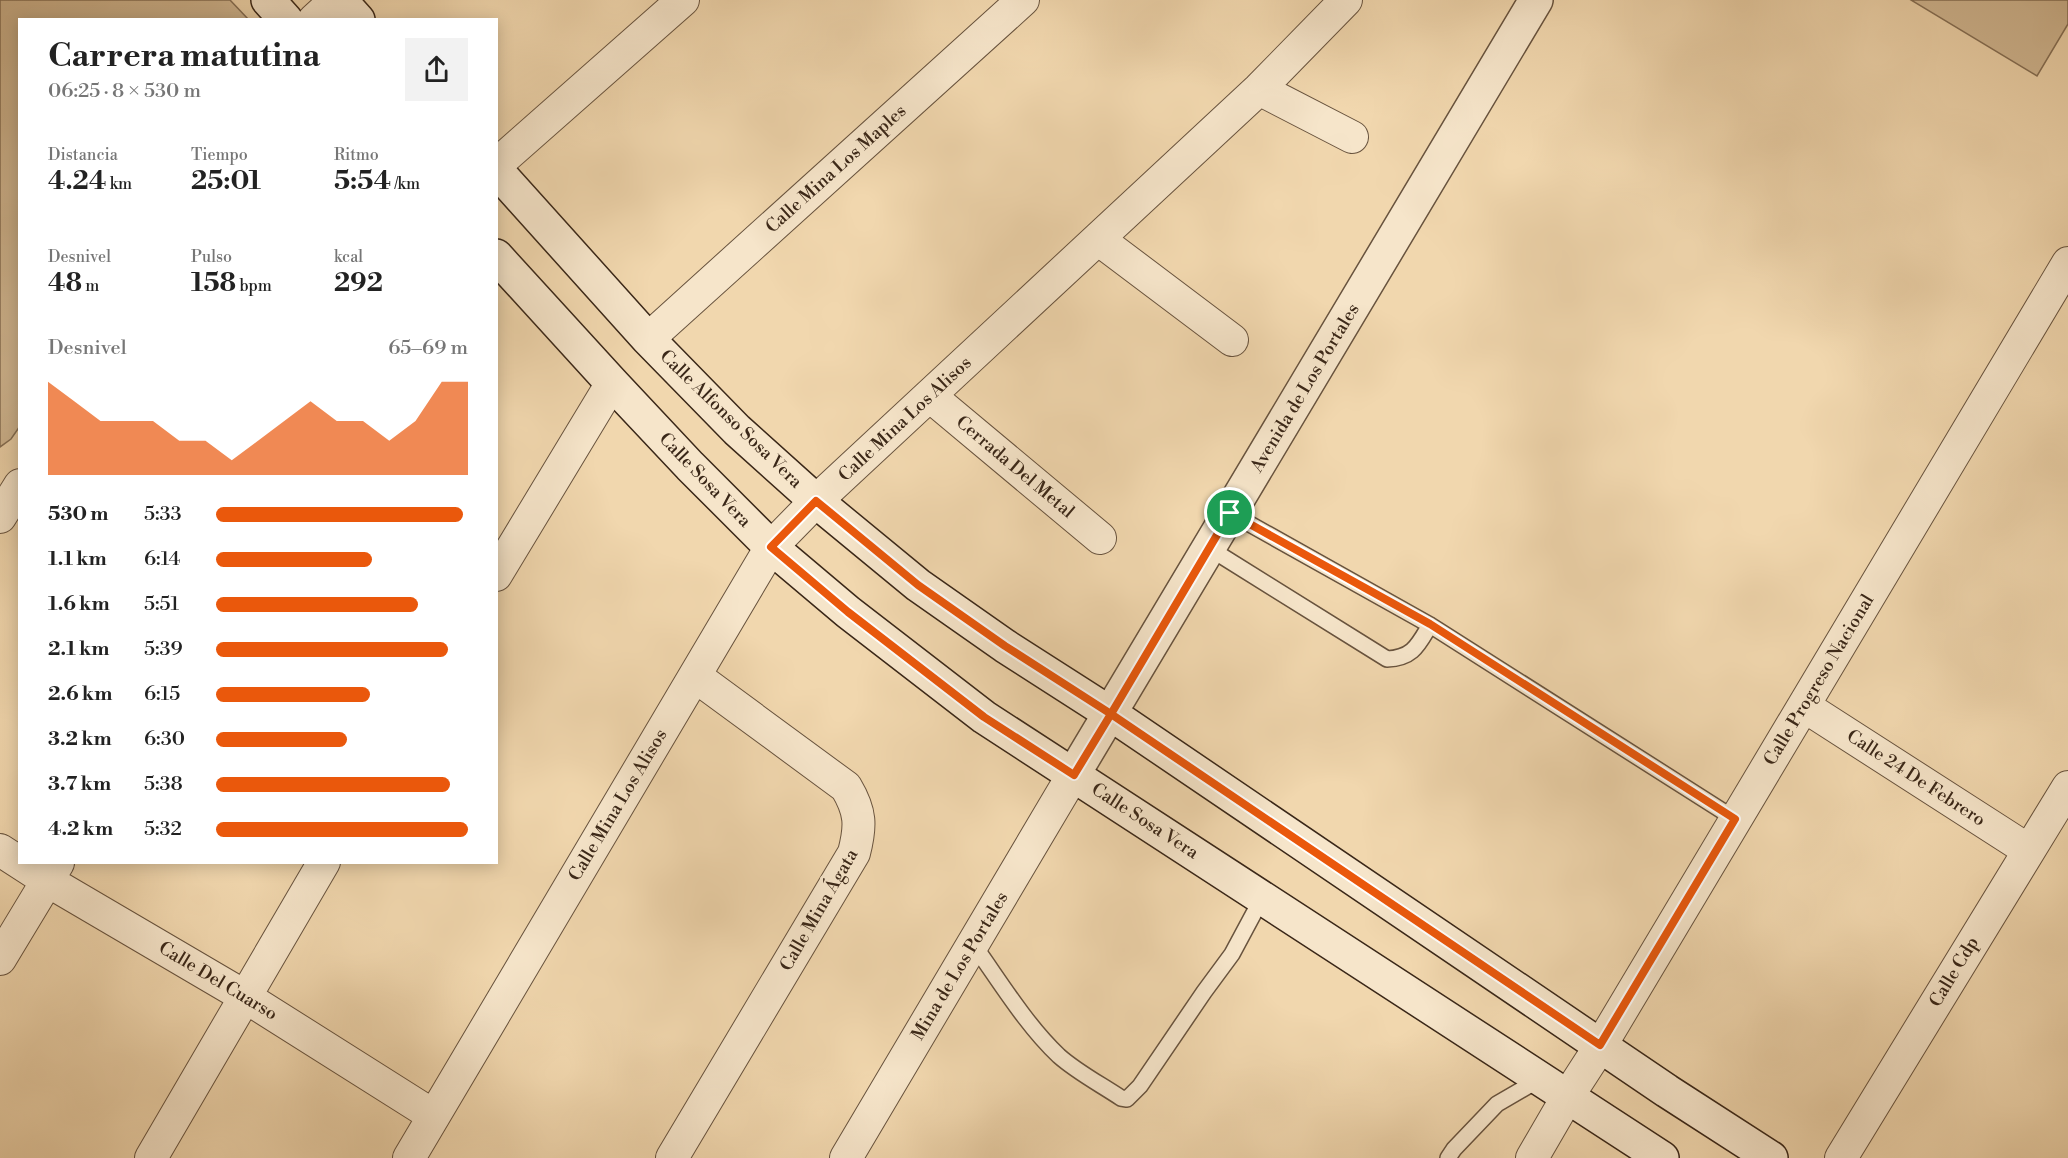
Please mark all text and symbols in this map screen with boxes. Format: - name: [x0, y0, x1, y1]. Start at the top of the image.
- text: Carrera matutina: [48, 36, 320, 77]
- button: share: [405, 38, 468, 101]
- text: 06:25 · 8 × 530 m: [48, 79, 201, 104]
- street label: Calle Mina Los Maples: [761, 100, 911, 238]
- text: Distancia: [48, 145, 118, 165]
- text: Tiempo: [191, 145, 248, 165]
- text: Ritmo: [334, 145, 379, 165]
- text: 4.24: [48, 165, 106, 197]
- text: 25:01: [191, 165, 261, 197]
- text: 5:54: [334, 165, 391, 197]
- text: km: [106, 174, 132, 194]
- text: /km: [391, 174, 420, 194]
- text: Desnivel: [48, 247, 111, 267]
- text: Pulso: [191, 247, 232, 267]
- text: kcal: [334, 247, 363, 267]
- text: 48: [48, 267, 82, 299]
- text: 158: [191, 267, 236, 299]
- text: 292: [334, 267, 383, 299]
- text: m: [82, 276, 99, 296]
- text: bpm: [236, 276, 272, 296]
- street label: Avenida de Los Portales: [1245, 299, 1365, 478]
- text: Desnivel: [48, 336, 127, 361]
- text: 65–69 m: [388, 336, 468, 361]
- street label: Calle Alfonso Sosa Vera: [655, 345, 808, 494]
- street label: Calle Mina Los Alisos: [834, 351, 976, 487]
- street label: Cerrada Del Metal: [951, 411, 1079, 524]
- street label: Calle Sosa Vera: [654, 428, 757, 533]
- pin: [1204, 487, 1255, 538]
- icon: arrive: [1213, 496, 1246, 529]
- text: 530 m: [48, 502, 108, 527]
- text: 5:33: [144, 502, 182, 527]
- text: 1.1 km: [48, 547, 107, 572]
- text: 6:14: [144, 547, 180, 572]
- street label: Calle Progreso Nacional: [1759, 590, 1880, 770]
- text: 1.6 km: [48, 592, 110, 617]
- text: 5:51: [144, 592, 179, 617]
- text: 2.1 km: [48, 637, 110, 662]
- text: 5:39: [144, 637, 183, 662]
- text: 2.6 km: [48, 682, 112, 707]
- text: 6:15: [144, 682, 180, 707]
- street label: Calle Mina Los Alisos: [563, 725, 673, 885]
- street label: Calle 24 De Febrero: [1842, 725, 1990, 831]
- text: 3.2 km: [48, 727, 112, 752]
- text: 6:30: [144, 727, 185, 752]
- text: 3.7 km: [48, 772, 111, 797]
- text: 5:38: [144, 772, 183, 797]
- street label: Calle Sosa Vera: [1087, 778, 1204, 865]
- text: 4.2 km: [48, 817, 113, 842]
- text: 5:32: [144, 817, 182, 842]
- street label: Calle Mina Ágata: [775, 844, 864, 975]
- street label: Mina de Los Portales: [906, 887, 1014, 1045]
- street label: Calle Cdp: [1924, 933, 1984, 1011]
- street label: Calle Del Cuarso: [154, 936, 282, 1026]

